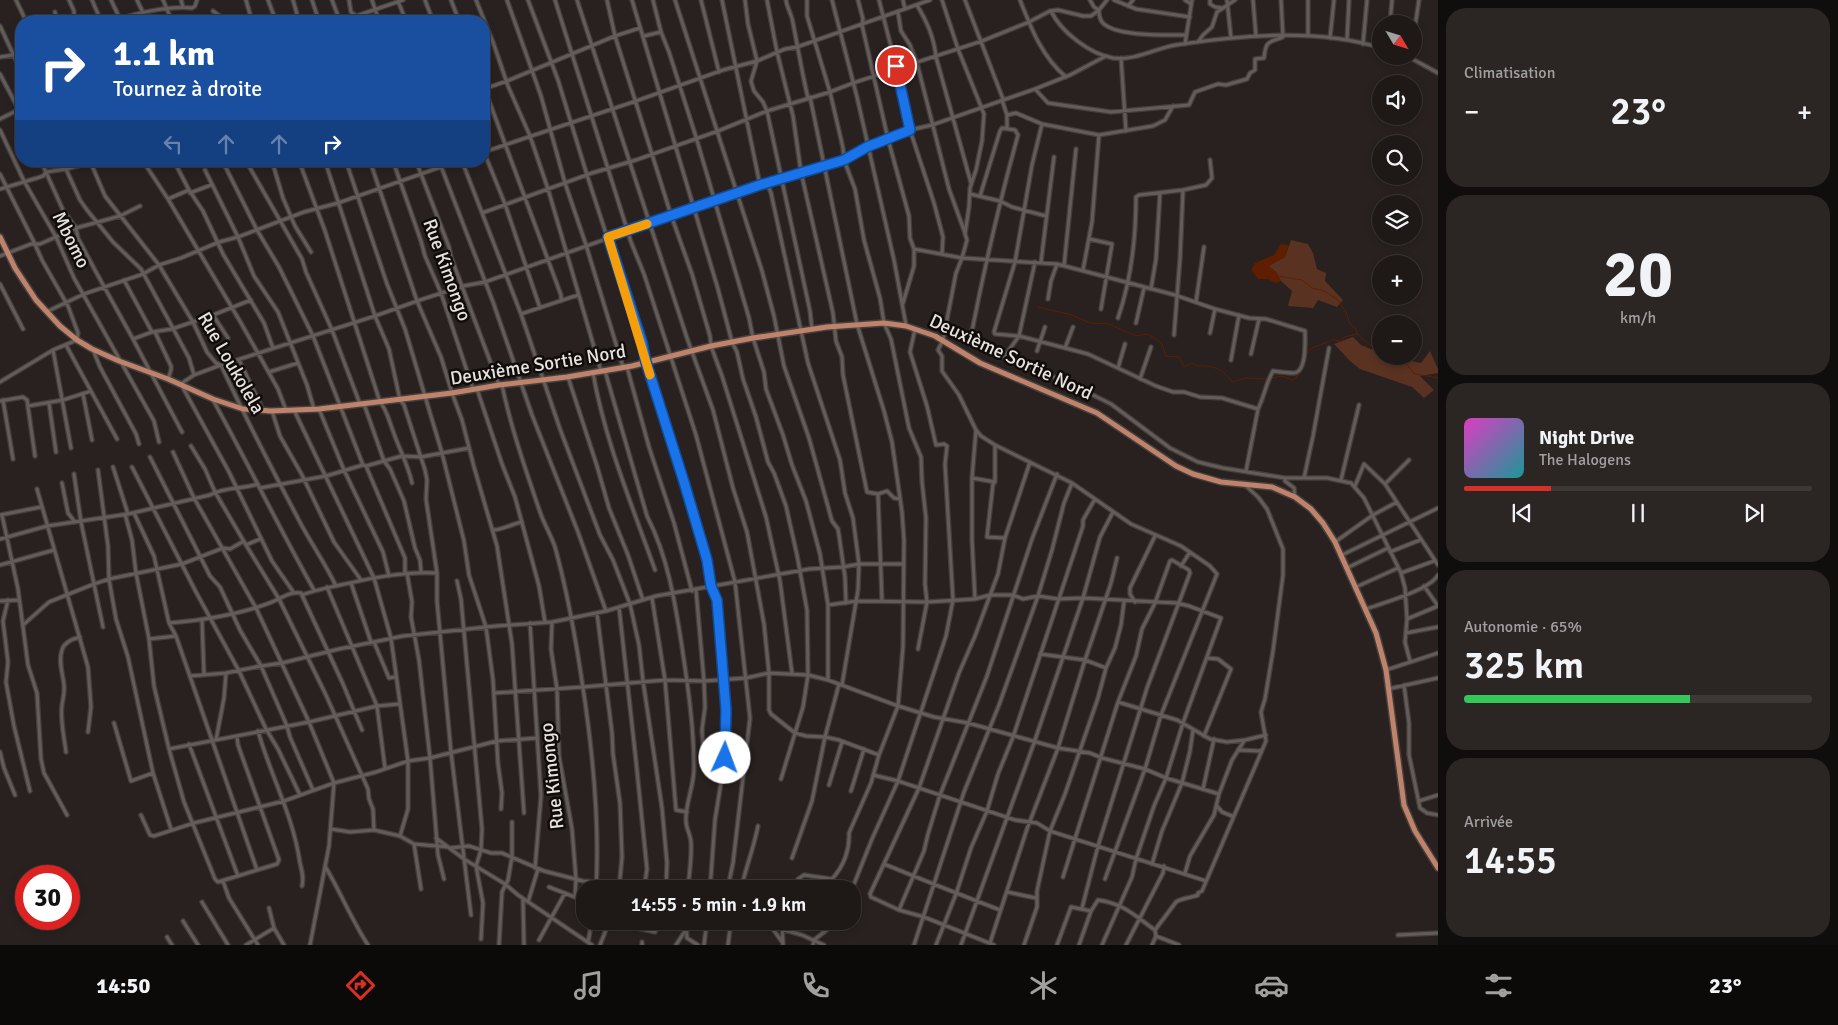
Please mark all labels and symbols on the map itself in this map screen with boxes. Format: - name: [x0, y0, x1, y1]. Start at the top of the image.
- north arrow: [1372, 15, 1422, 65]
- pin: [875, 45, 917, 87]
- street label: Mbomo: [47, 208, 95, 272]
- street label: Rue Kimongo: [417, 216, 477, 324]
- street label: Rue Loukolela: [192, 308, 270, 418]
- street label: Deuxième Sortie Nord: [925, 309, 1097, 405]
- street label: Deuxième Sortie Nord: [448, 339, 628, 391]
- street label: Rue Kimongo: [534, 722, 570, 830]
- position arrow: [698, 731, 750, 783]
- speed limit sign: 30: [15, 865, 80, 930]

